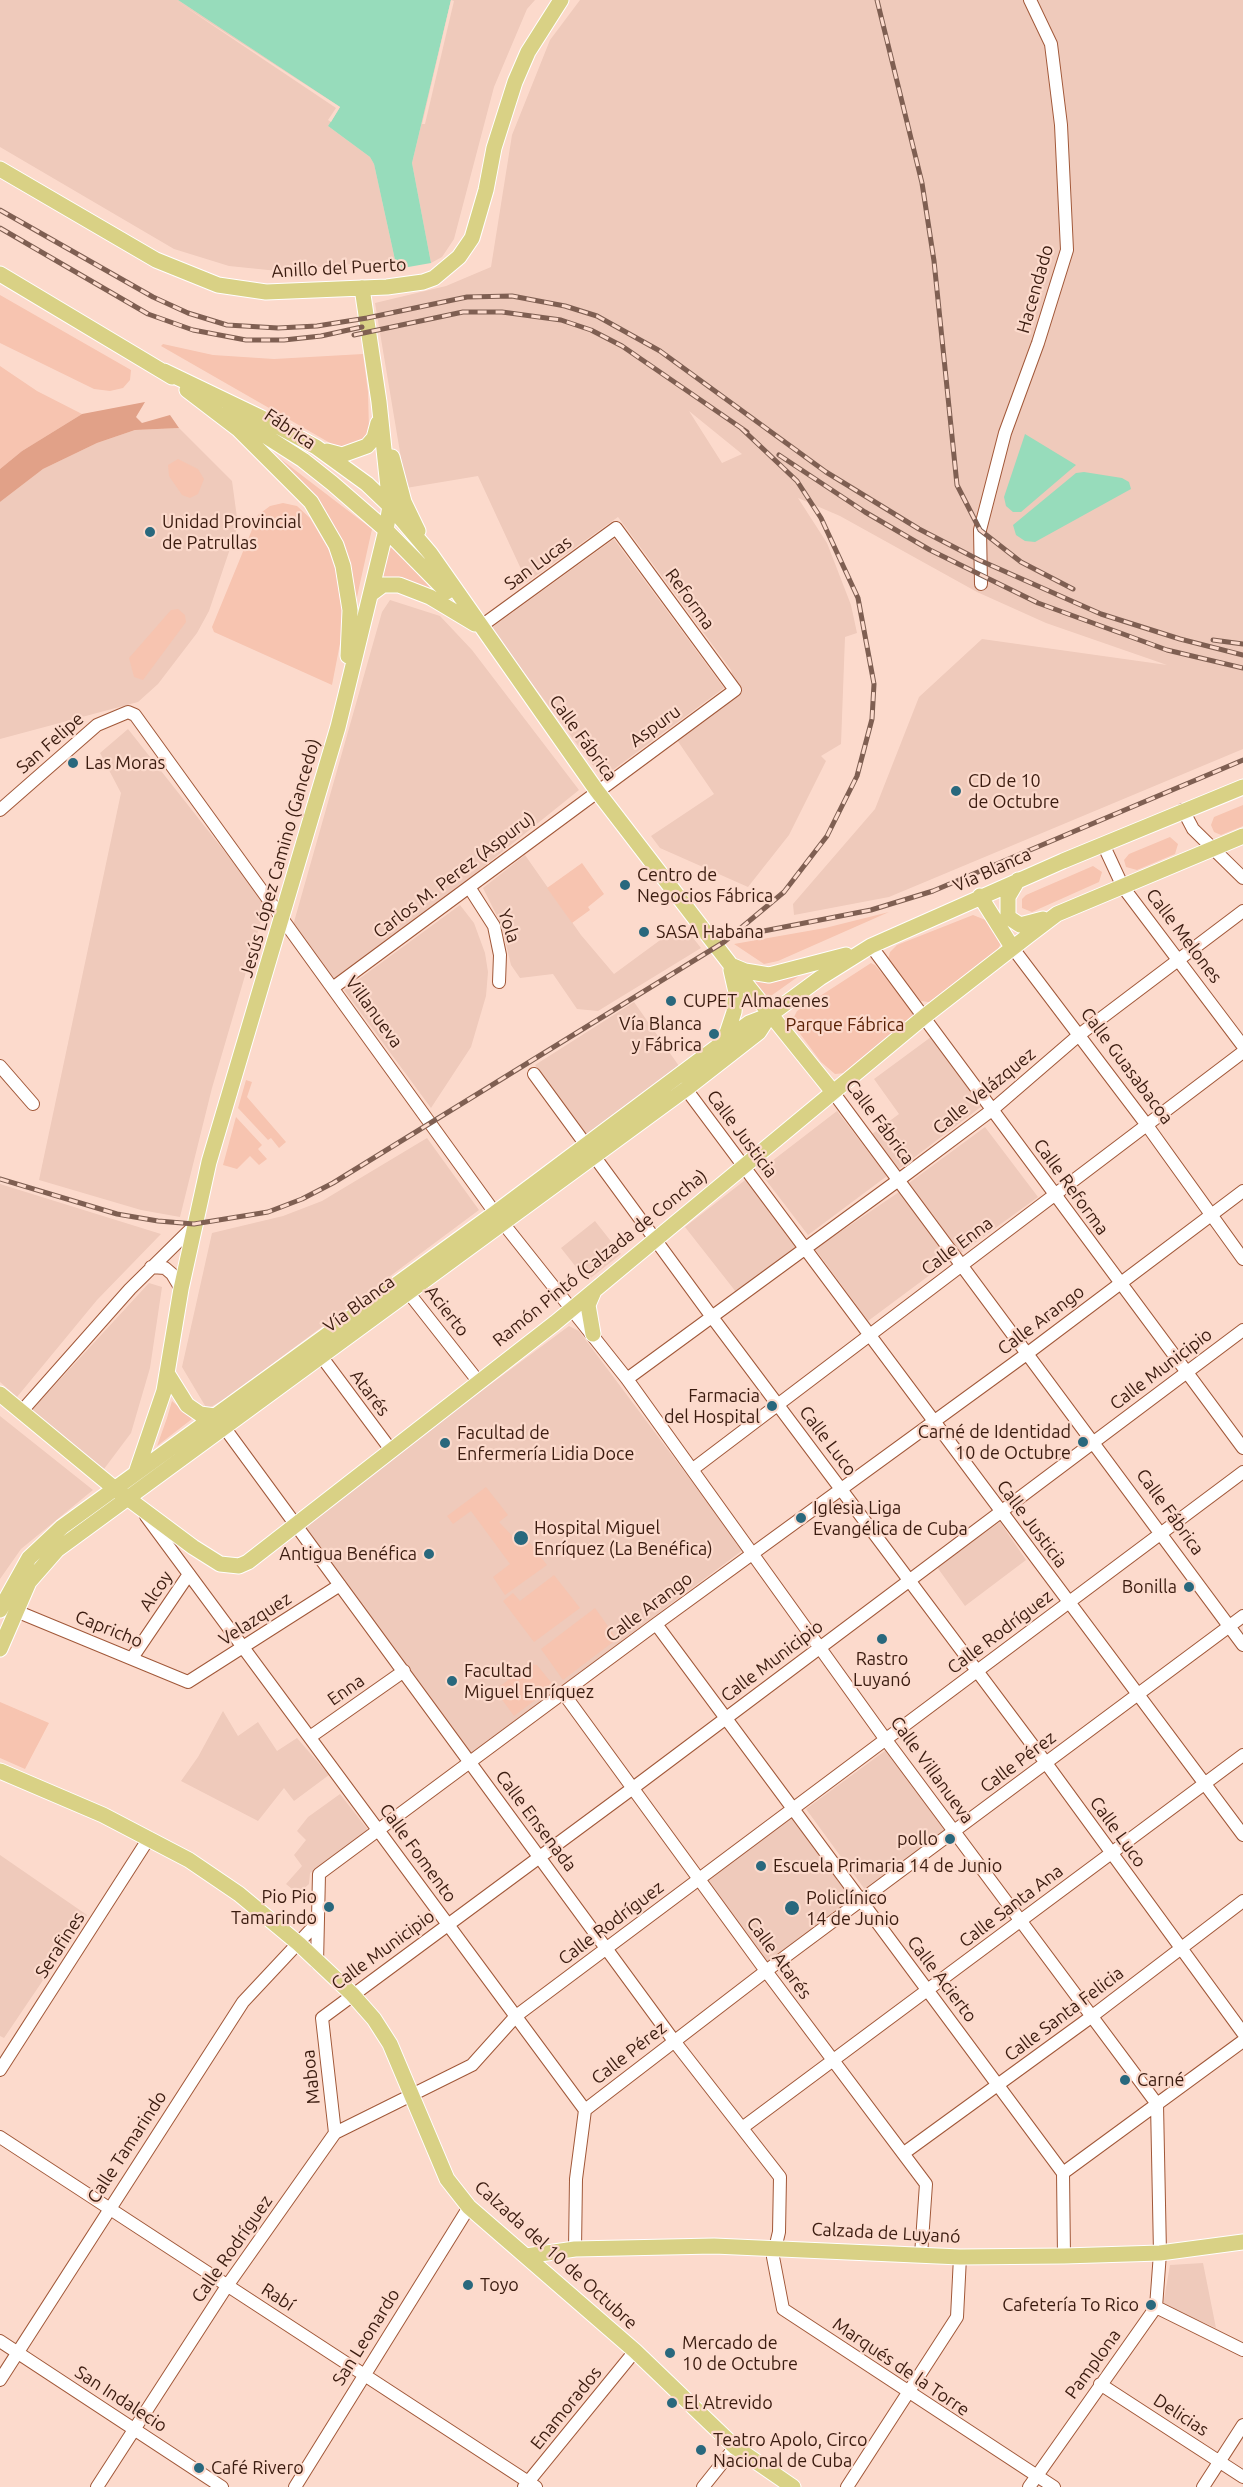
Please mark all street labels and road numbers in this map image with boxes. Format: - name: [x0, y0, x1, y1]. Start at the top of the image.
- street label: Hacendado: [1012, 242, 1058, 336]
- street label: Anillo del Puerto: [271, 254, 407, 282]
- street label: Fábrica: [260, 404, 320, 454]
- street label: San Lucas: [500, 531, 576, 595]
- street label: Reforma: [661, 564, 719, 634]
- street label: Calle Fábrica: [545, 691, 621, 785]
- street label: Aspuru: [625, 700, 685, 752]
- street label: San Felipe: [12, 708, 88, 778]
- street label: Jesús López Camino (Gancedo): [235, 736, 325, 980]
- street label: Carlos M. Perez (Aspuru): [369, 807, 539, 943]
- street label: Vía Blanca: [950, 843, 1034, 897]
- street label: Calle Melones: [1141, 885, 1227, 987]
- street label: Yola: [493, 906, 525, 946]
- street label: Villanueva: [341, 972, 407, 1052]
- street label: Calle Guasabacoa: [1076, 1004, 1178, 1128]
- street label: Calle Velázquez: [928, 1043, 1040, 1139]
- street label: Calle Fábrica: [841, 1075, 919, 1169]
- street label: Calle Justicia: [702, 1086, 782, 1182]
- street label: Calle Reforma: [1029, 1135, 1113, 1239]
- street label: Ramón Pintó (Calzada de Concha): [488, 1165, 712, 1351]
- street label: Calle Enna: [917, 1212, 997, 1280]
- street label: Vía Blanca: [319, 1271, 399, 1337]
- street label: Calle Arango: [993, 1280, 1089, 1360]
- street label: Acierto: [420, 1281, 474, 1341]
- street label: Calle Municipio: [1106, 1324, 1216, 1414]
- street label: Atarés: [346, 1366, 394, 1420]
- street label: Calle Luco: [795, 1402, 861, 1480]
- street label: Calle Fábrica: [1132, 1465, 1208, 1559]
- street label: Calle Justicia: [992, 1476, 1072, 1572]
- street label: Alcoy: [135, 1567, 177, 1615]
- street label: Calle Arango: [601, 1567, 697, 1647]
- street label: Calle Rodríguez: [943, 1585, 1057, 1679]
- street label: Velazquez: [215, 1588, 295, 1650]
- street label: Capricho: [72, 1606, 146, 1652]
- street label: Calle Municipio: [717, 1616, 827, 1706]
- street label: Enna: [323, 1670, 369, 1710]
- street label: Calle Villanueva: [886, 1712, 978, 1828]
- street label: Calle Pérez: [976, 1727, 1060, 1797]
- street label: Calle Ensenada: [491, 1766, 581, 1876]
- street label: Calle Luco: [1085, 1792, 1151, 1872]
- street label: Calle Fomento: [375, 1799, 461, 1907]
- street label: Calle Santa Ana: [955, 1860, 1067, 1952]
- street label: Calle Rodríguez: [554, 1876, 668, 1970]
- street label: Calle Municipio: [327, 1905, 439, 1995]
- street label: Serafines: [31, 1908, 89, 1982]
- street label: Calle Atarés: [742, 1913, 816, 2003]
- street label: Calle Acierto: [903, 1932, 981, 2026]
- street label: Calle Santa Felicia: [1000, 1962, 1128, 2066]
- street label: Calle Pérez: [587, 2017, 671, 2089]
- street label: Maboa: [297, 2048, 325, 2106]
- street label: Calle Tamarindo: [83, 2087, 171, 2207]
- street label: Calzada del 10 de Octubre: [470, 2176, 642, 2334]
- street label: Calle Rodríguez: [187, 2191, 277, 2307]
- street label: Calzada de Luyanó: [811, 2218, 961, 2248]
- street label: Rabí: [257, 2278, 299, 2316]
- street label: San Leonardo: [328, 2285, 404, 2389]
- street label: Marqués de la Torre: [829, 2313, 973, 2421]
- street label: Pamplona: [1061, 2325, 1125, 2403]
- street label: San Indalecio: [71, 2361, 171, 2437]
- street label: Enamorados: [526, 2362, 606, 2454]
- street label: Delicias: [1149, 2389, 1213, 2441]

